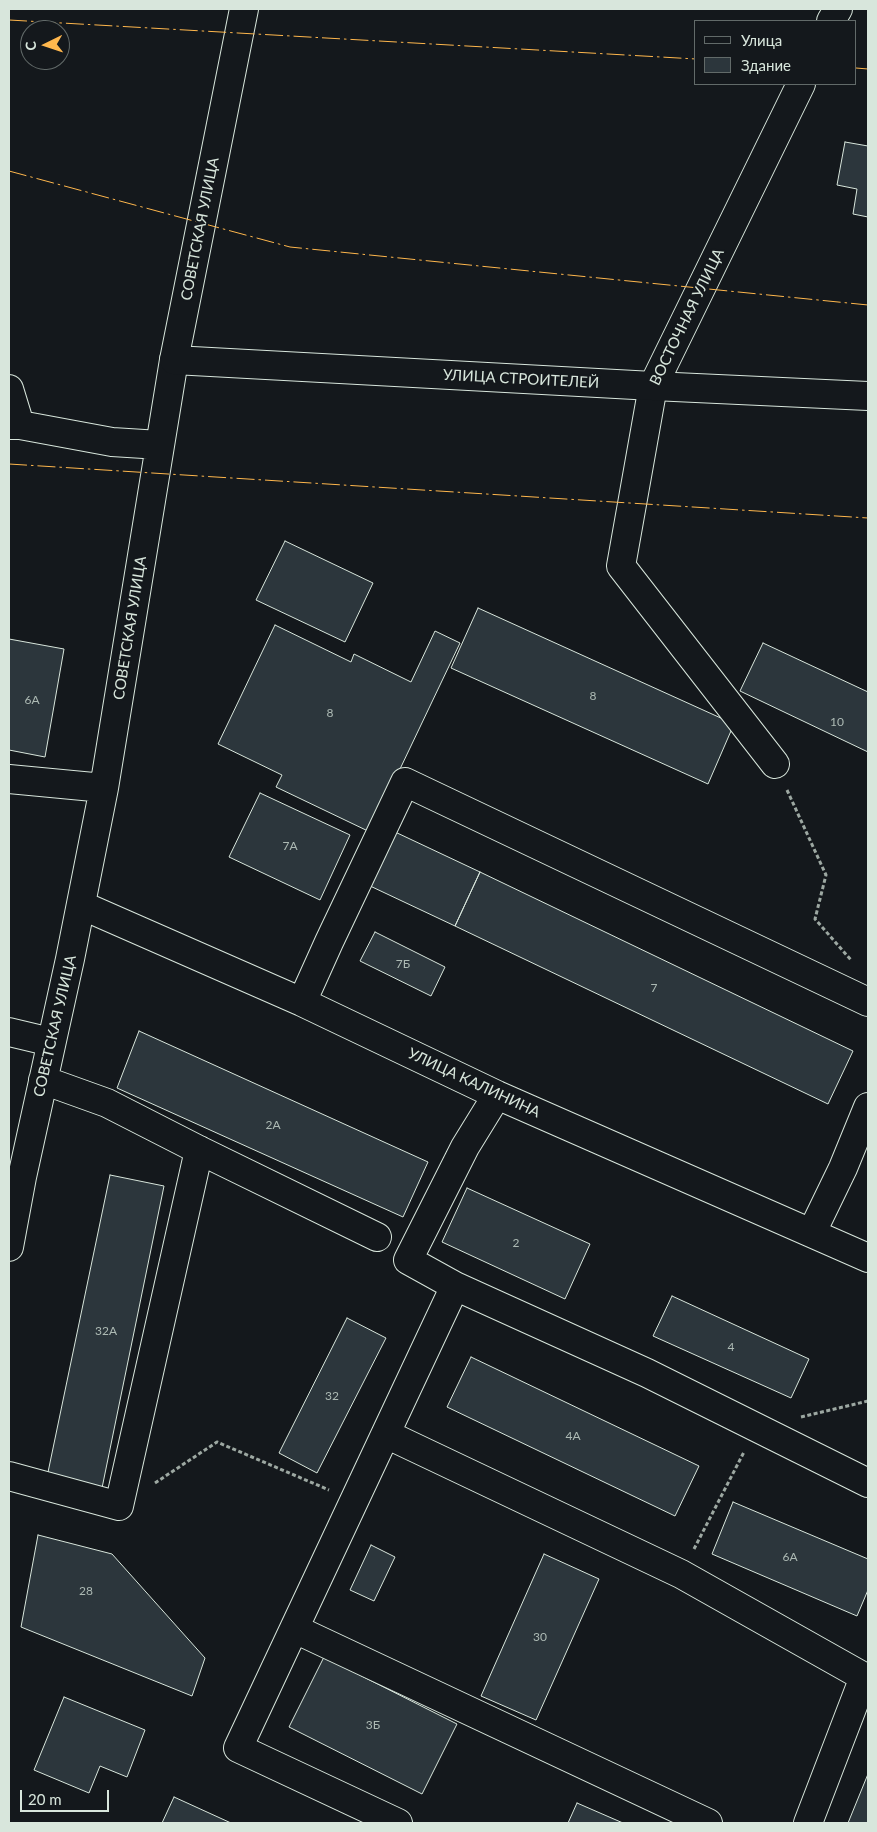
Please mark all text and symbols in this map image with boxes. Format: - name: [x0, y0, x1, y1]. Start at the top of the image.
- north arrow: [20, 20, 70, 70]
- legend: [694, 20, 857, 85]
- text: Улица: [741, 31, 782, 49]
- text: С: [22, 41, 39, 51]
- text: Здание: [741, 56, 791, 74]
- street label: СОВЕТСКАЯ УЛИЦА: [177, 156, 223, 302]
- street label: ВОСТОЧНАЯ УЛИЦА: [646, 246, 728, 388]
- street label: УЛИЦА СТРОИТЕЛЕЙ: [442, 366, 600, 392]
- street label: СОВЕТСКАЯ УЛИЦА: [110, 555, 150, 701]
- house number: 8: [590, 689, 596, 703]
- house number: 6А: [24, 693, 40, 707]
- house number: 8: [327, 706, 333, 720]
- house number: 10: [830, 715, 844, 729]
- house number: 7А: [282, 839, 298, 853]
- street label: СОВЕТСКАЯ УЛИЦА: [30, 953, 80, 1099]
- house number: 7Б: [396, 957, 410, 971]
- house number: 7: [651, 981, 657, 995]
- street label: УЛИЦА КАЛИНИНА: [405, 1044, 543, 1122]
- house number: 2А: [265, 1118, 281, 1132]
- house number: 2: [513, 1236, 519, 1250]
- house number: 32А: [95, 1324, 117, 1338]
- house number: 4: [728, 1340, 734, 1354]
- house number: 32: [325, 1389, 339, 1403]
- house number: 4А: [565, 1429, 581, 1443]
- house number: 6А: [782, 1550, 798, 1564]
- house number: 28: [79, 1584, 93, 1598]
- house number: 30: [533, 1630, 547, 1644]
- house number: 3Б: [366, 1718, 380, 1732]
- scale bar: [22, 1780, 111, 1812]
- text: 20 m: [28, 1790, 62, 1808]

